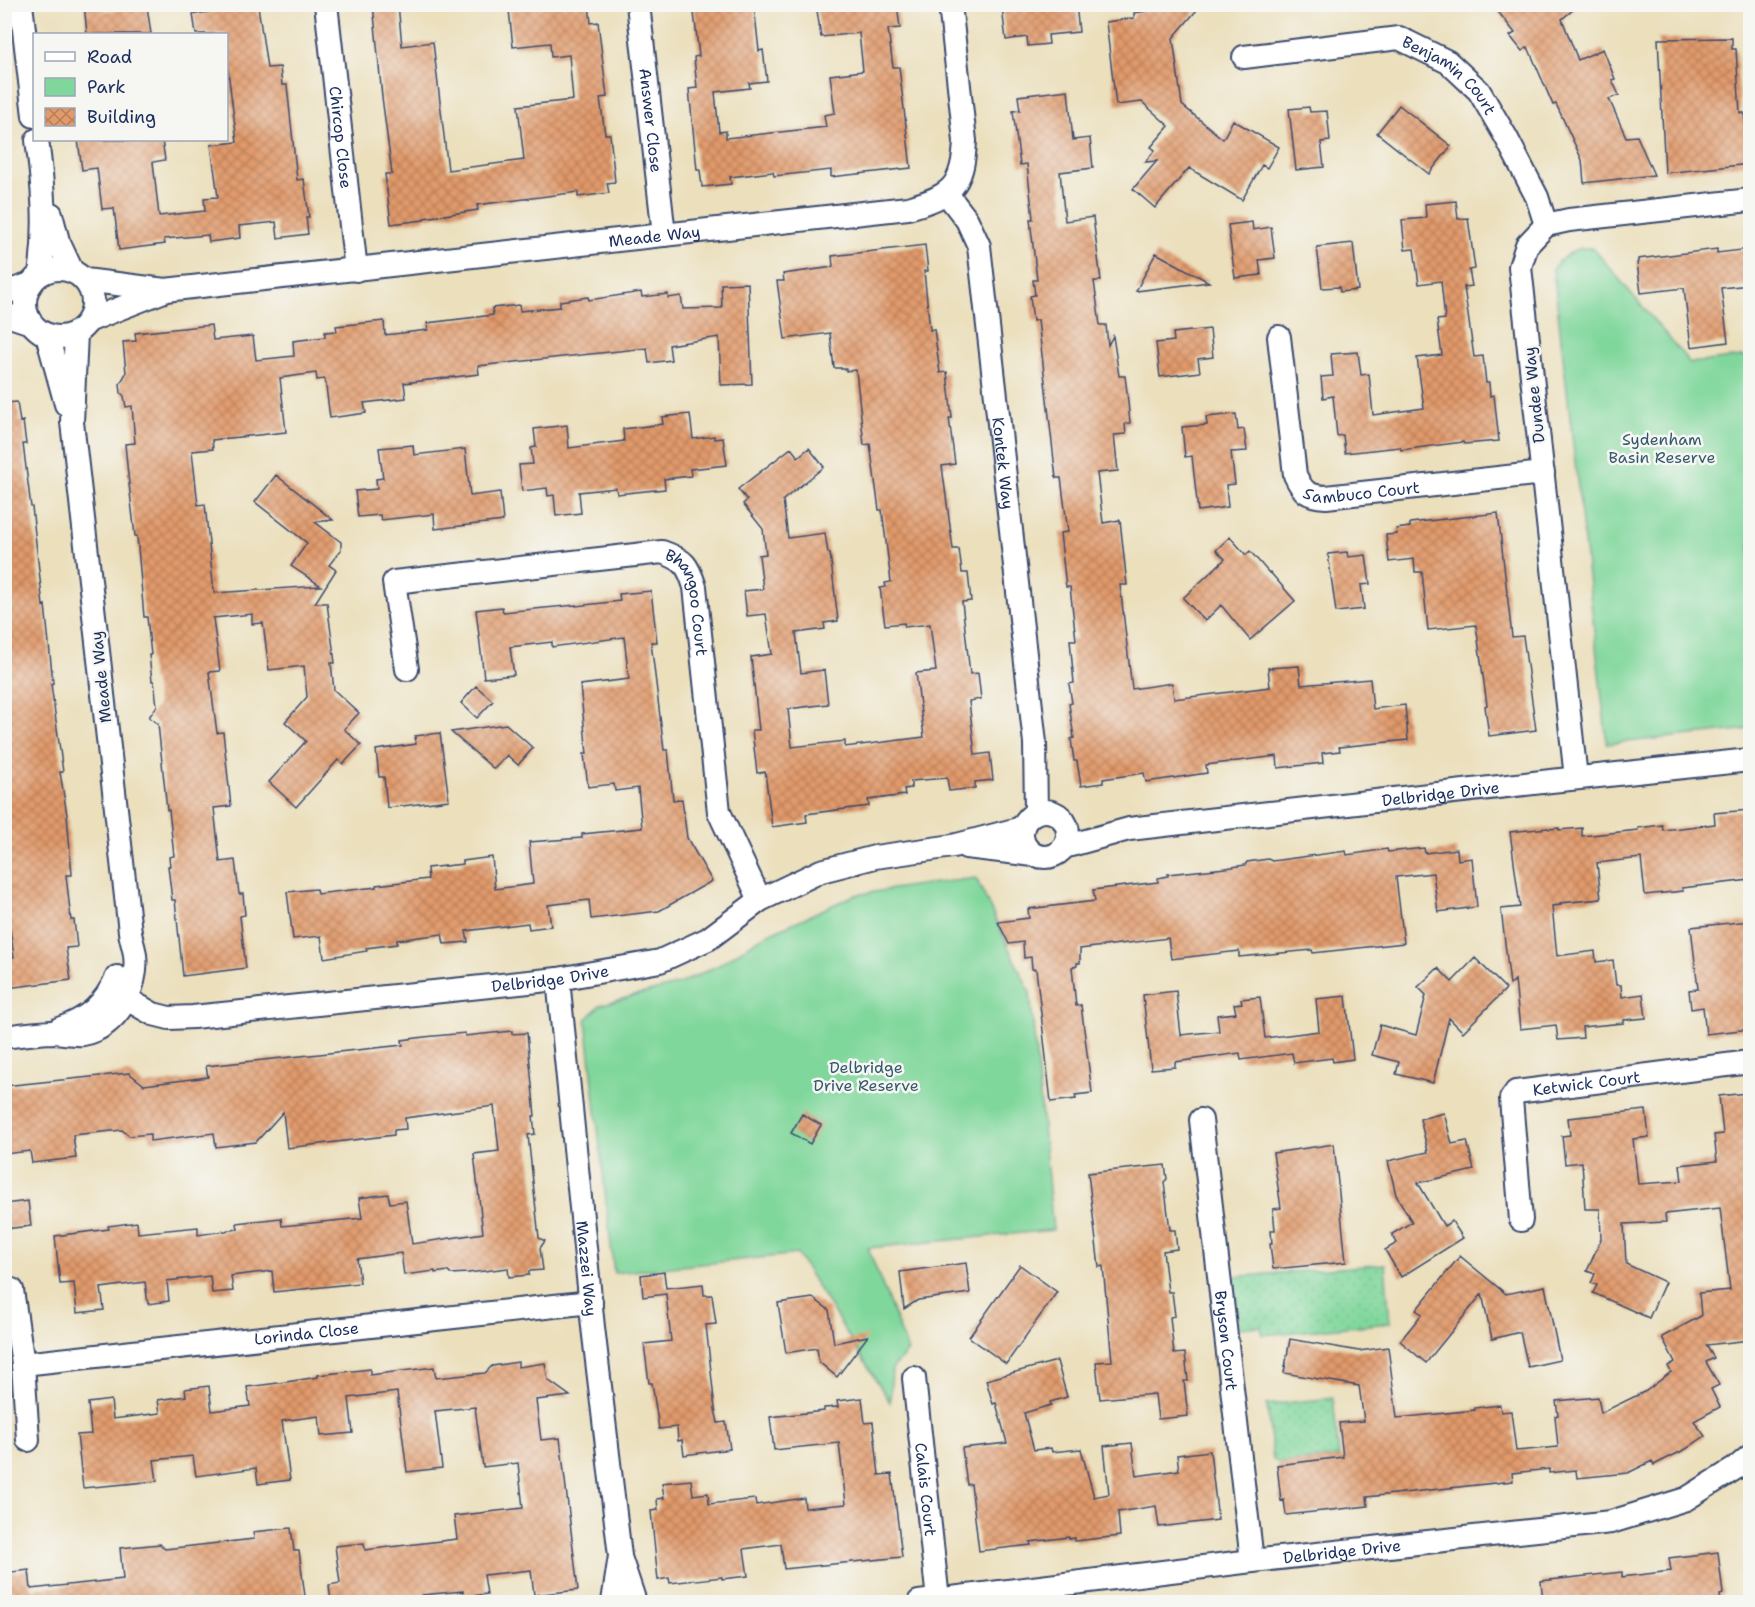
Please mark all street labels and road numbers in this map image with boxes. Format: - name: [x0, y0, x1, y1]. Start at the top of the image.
- street label: Benjamin Court: [1399, 31, 1501, 118]
- street label: Answer Close: [635, 67, 667, 174]
- street label: Chircop Close: [325, 85, 357, 189]
- street label: Meade Way: [607, 220, 701, 251]
- street label: Dundee Way: [1519, 346, 1549, 444]
- street label: Kontek Way: [988, 416, 1019, 510]
- street label: Sambuco Court: [1300, 476, 1421, 508]
- street label: Bhangoo Court: [662, 544, 713, 657]
- street label: Meade Way: [86, 630, 116, 724]
- street label: Delbridge Drive: [1381, 776, 1501, 811]
- street label: Delbridge Drive: [490, 960, 610, 996]
- street label: Ketwick Court: [1531, 1066, 1642, 1100]
- street label: Mazzei Way: [572, 1220, 602, 1317]
- street label: Bryson Court: [1210, 1289, 1243, 1392]
- street label: Lorinda Close: [253, 1317, 360, 1349]
- street label: Calais Court: [911, 1441, 942, 1537]
- street label: Delbridge Drive: [1282, 1534, 1402, 1568]

